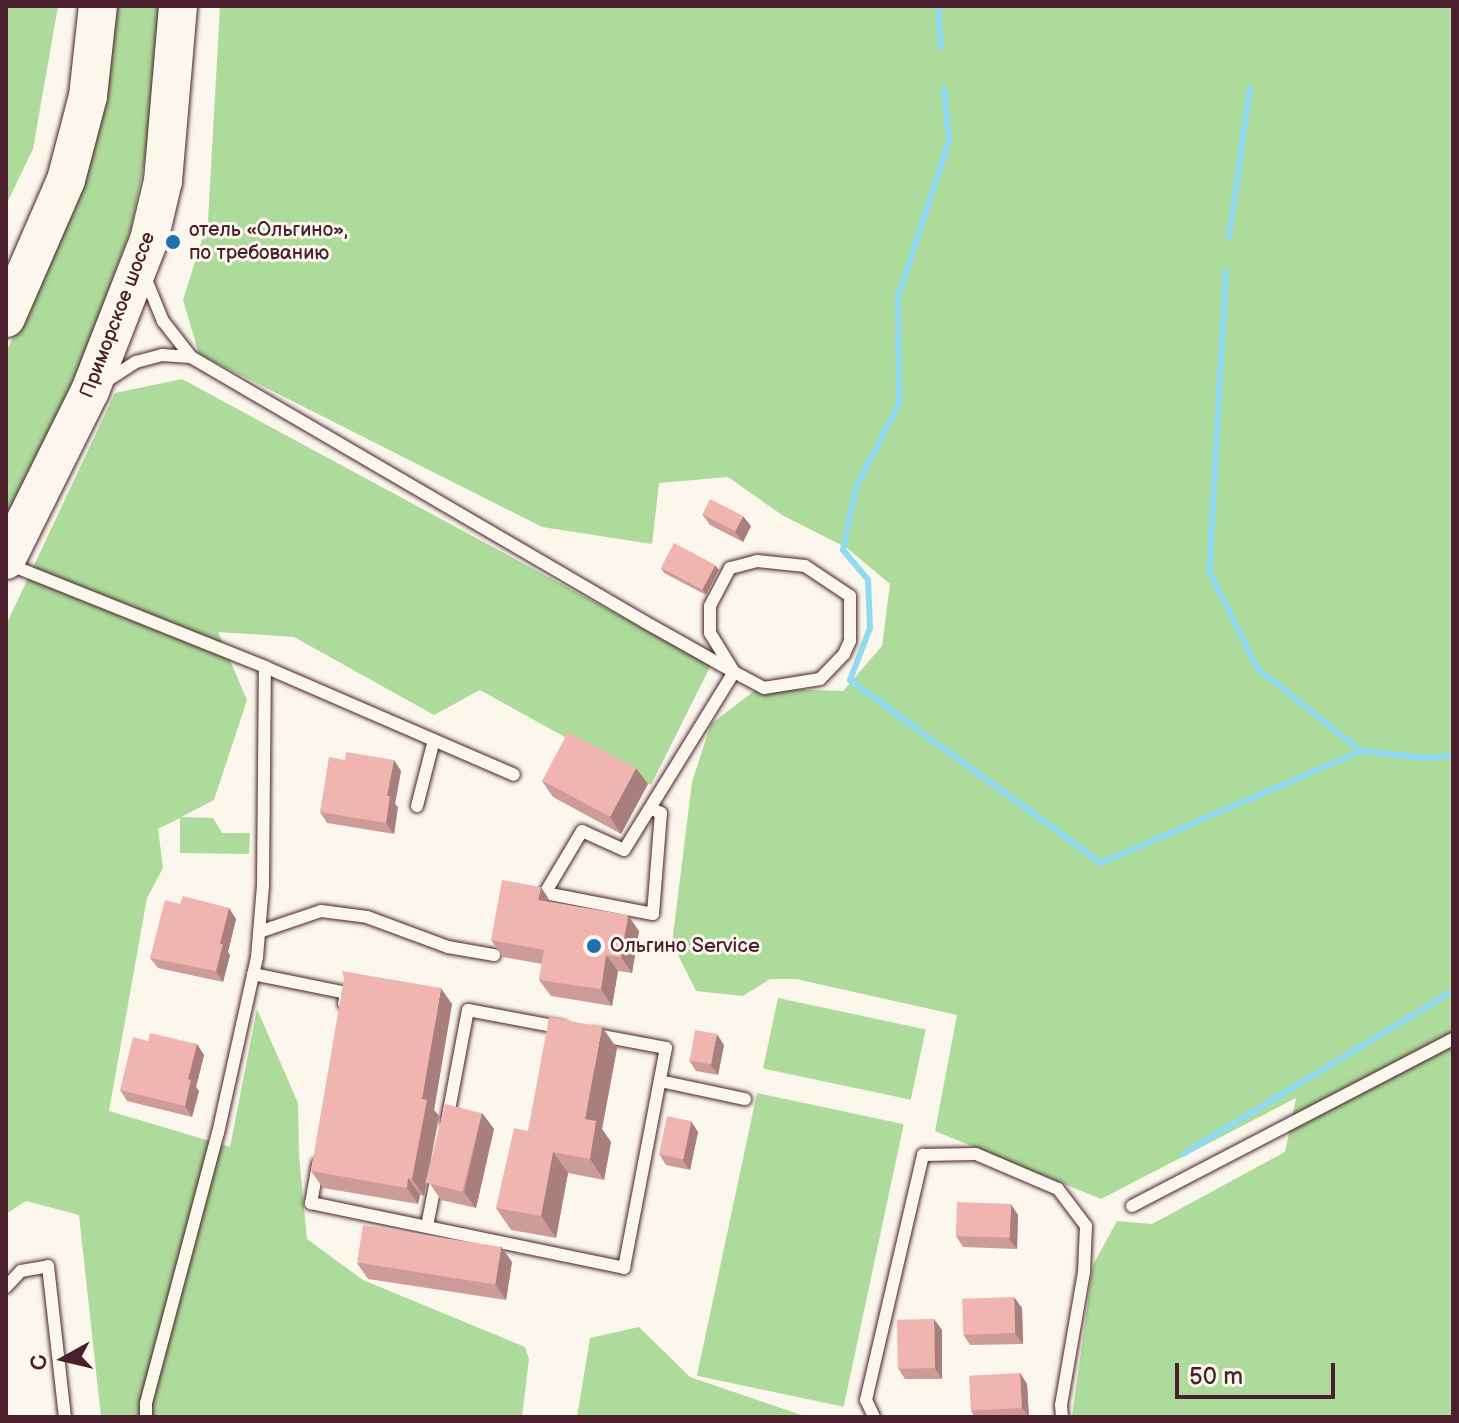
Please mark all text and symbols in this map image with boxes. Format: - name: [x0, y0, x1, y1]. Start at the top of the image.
- place label: отель «Ольгино», по требованию: [189, 218, 348, 265]
- street label: Приморское шоссе: [75, 229, 161, 401]
- marker: отель «Ольгино», по требованию: [164, 233, 182, 251]
- place label: Ольгино Service: [610, 934, 760, 958]
- marker: Ольгино Service: [585, 937, 603, 955]
- north arrow: [24, 1319, 104, 1399]
- scale bar: [1179, 1347, 1339, 1397]
- text: С: [25, 1353, 54, 1372]
- text: 50 m: [1189, 1362, 1243, 1391]

